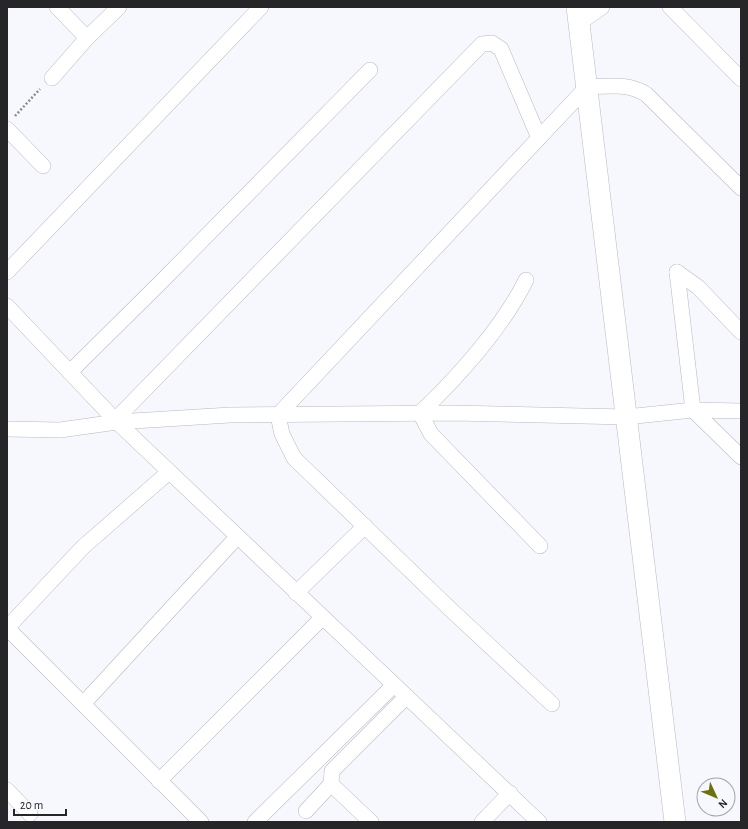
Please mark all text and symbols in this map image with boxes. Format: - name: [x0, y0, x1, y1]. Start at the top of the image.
- north arrow: [696, 777, 736, 817]
- scale bar: [14, 791, 66, 817]
- text: N: [716, 797, 729, 810]
- text: 20 m: [20, 799, 43, 811]

